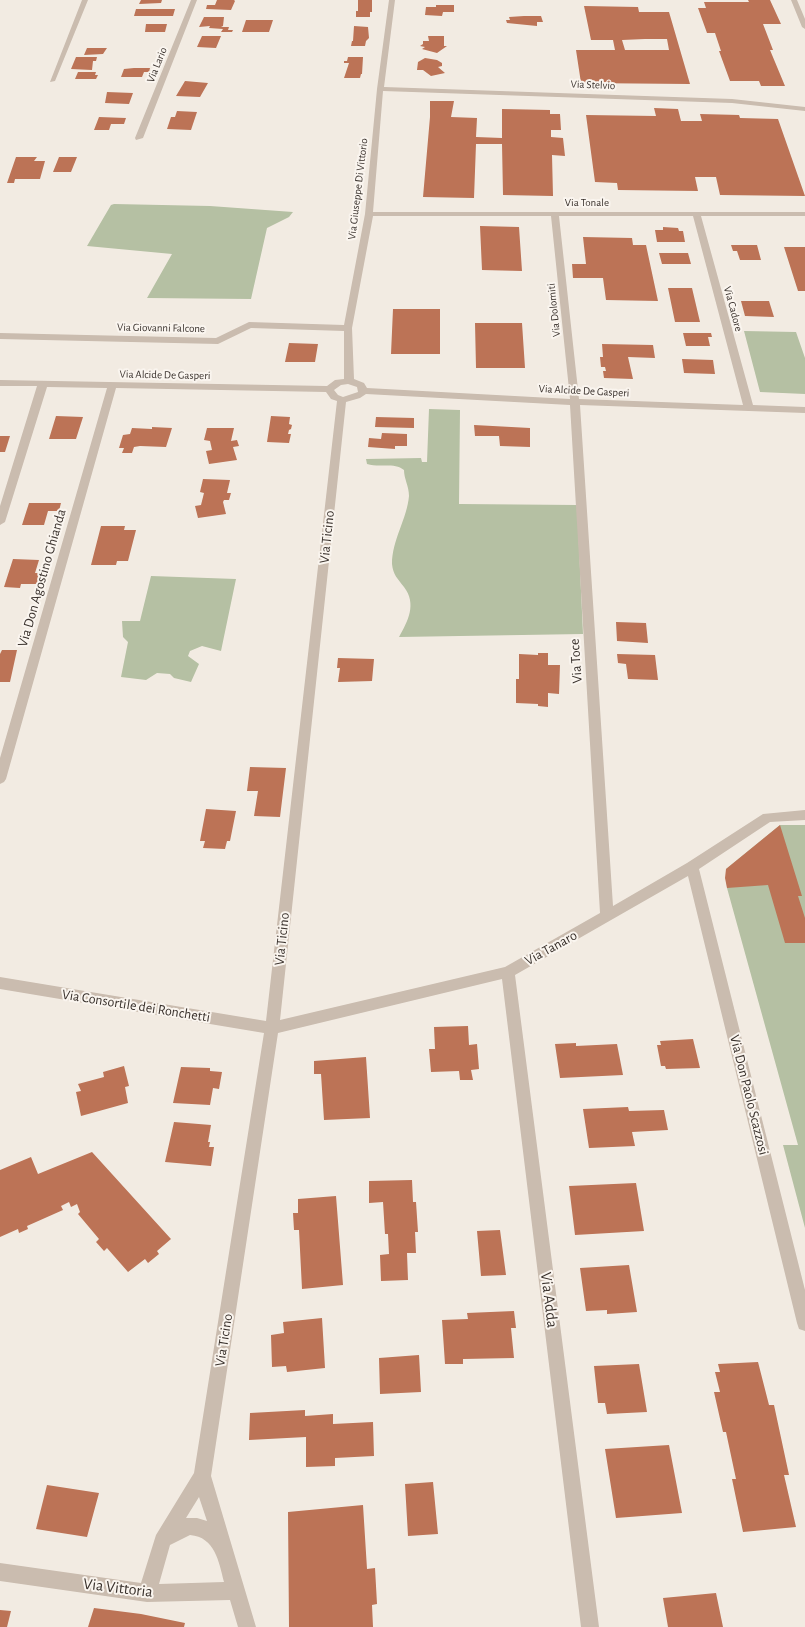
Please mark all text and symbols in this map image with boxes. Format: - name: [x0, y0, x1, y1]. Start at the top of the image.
- street label: Via Lario: [144, 45, 170, 85]
- street label: Via Stelvio: [570, 78, 616, 92]
- street label: Via Giuseppe Di Vittorio: [345, 138, 371, 240]
- street label: Via Tonale: [565, 196, 609, 210]
- street label: Via Dolomiti: [545, 283, 563, 337]
- street label: Via Cadore: [721, 285, 745, 333]
- street label: Via Giovanni Falcone: [117, 321, 205, 335]
- street label: Via Alcide De Gasperi: [119, 368, 211, 382]
- street label: Via Alcide De Gasperi: [538, 382, 630, 400]
- street label: Via Don Agostino Ghianda: [14, 507, 70, 649]
- street label: Via Ticino: [316, 510, 338, 564]
- street label: Via Toce: [566, 638, 586, 684]
- street label: Via Ticino: [271, 912, 293, 966]
- street label: Via Tanaro: [522, 927, 580, 969]
- street label: Via Consortile dei Ronchetti: [61, 986, 211, 1026]
- street label: Via Don Paolo Scazzosi: [726, 1033, 772, 1157]
- street label: Via Adda: [536, 1271, 562, 1329]
- street label: Via Ticino: [212, 1312, 236, 1368]
- street label: Via Vittoria: [82, 1574, 154, 1602]

